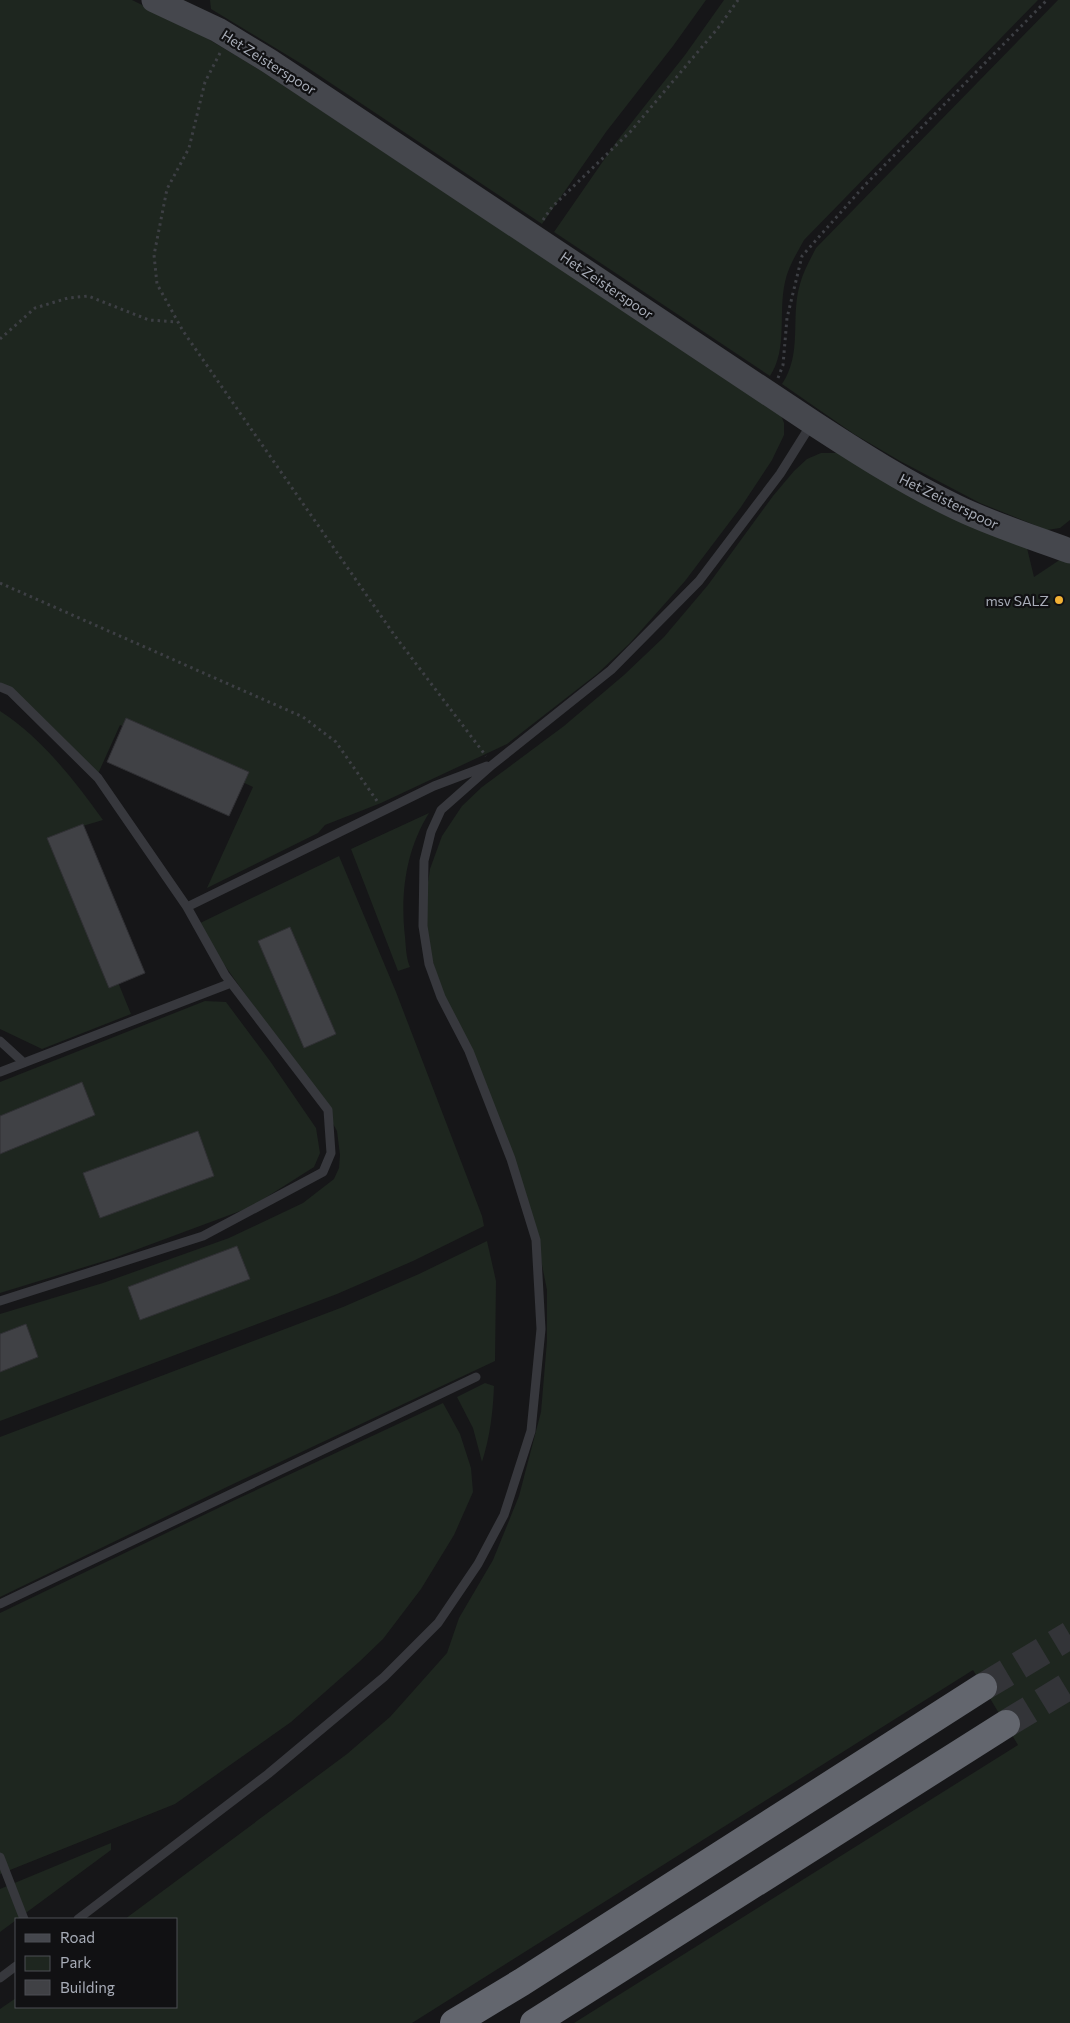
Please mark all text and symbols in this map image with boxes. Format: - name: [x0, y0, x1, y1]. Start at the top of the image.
- street label: Het Zeisterspoor: [219, 26, 320, 98]
- street label: Het Zeisterspoor: [557, 248, 657, 323]
- street label: Het Zeisterspoor: [897, 470, 1002, 533]
- place label: msv SALZ: [985, 592, 1049, 609]
- marker: msv SALZ: [1053, 594, 1065, 606]
- legend: [15, 1918, 178, 2008]
- text: Road: [60, 1928, 95, 1946]
- text: Park: [60, 1953, 91, 1971]
- text: Building: [60, 1978, 115, 1996]

